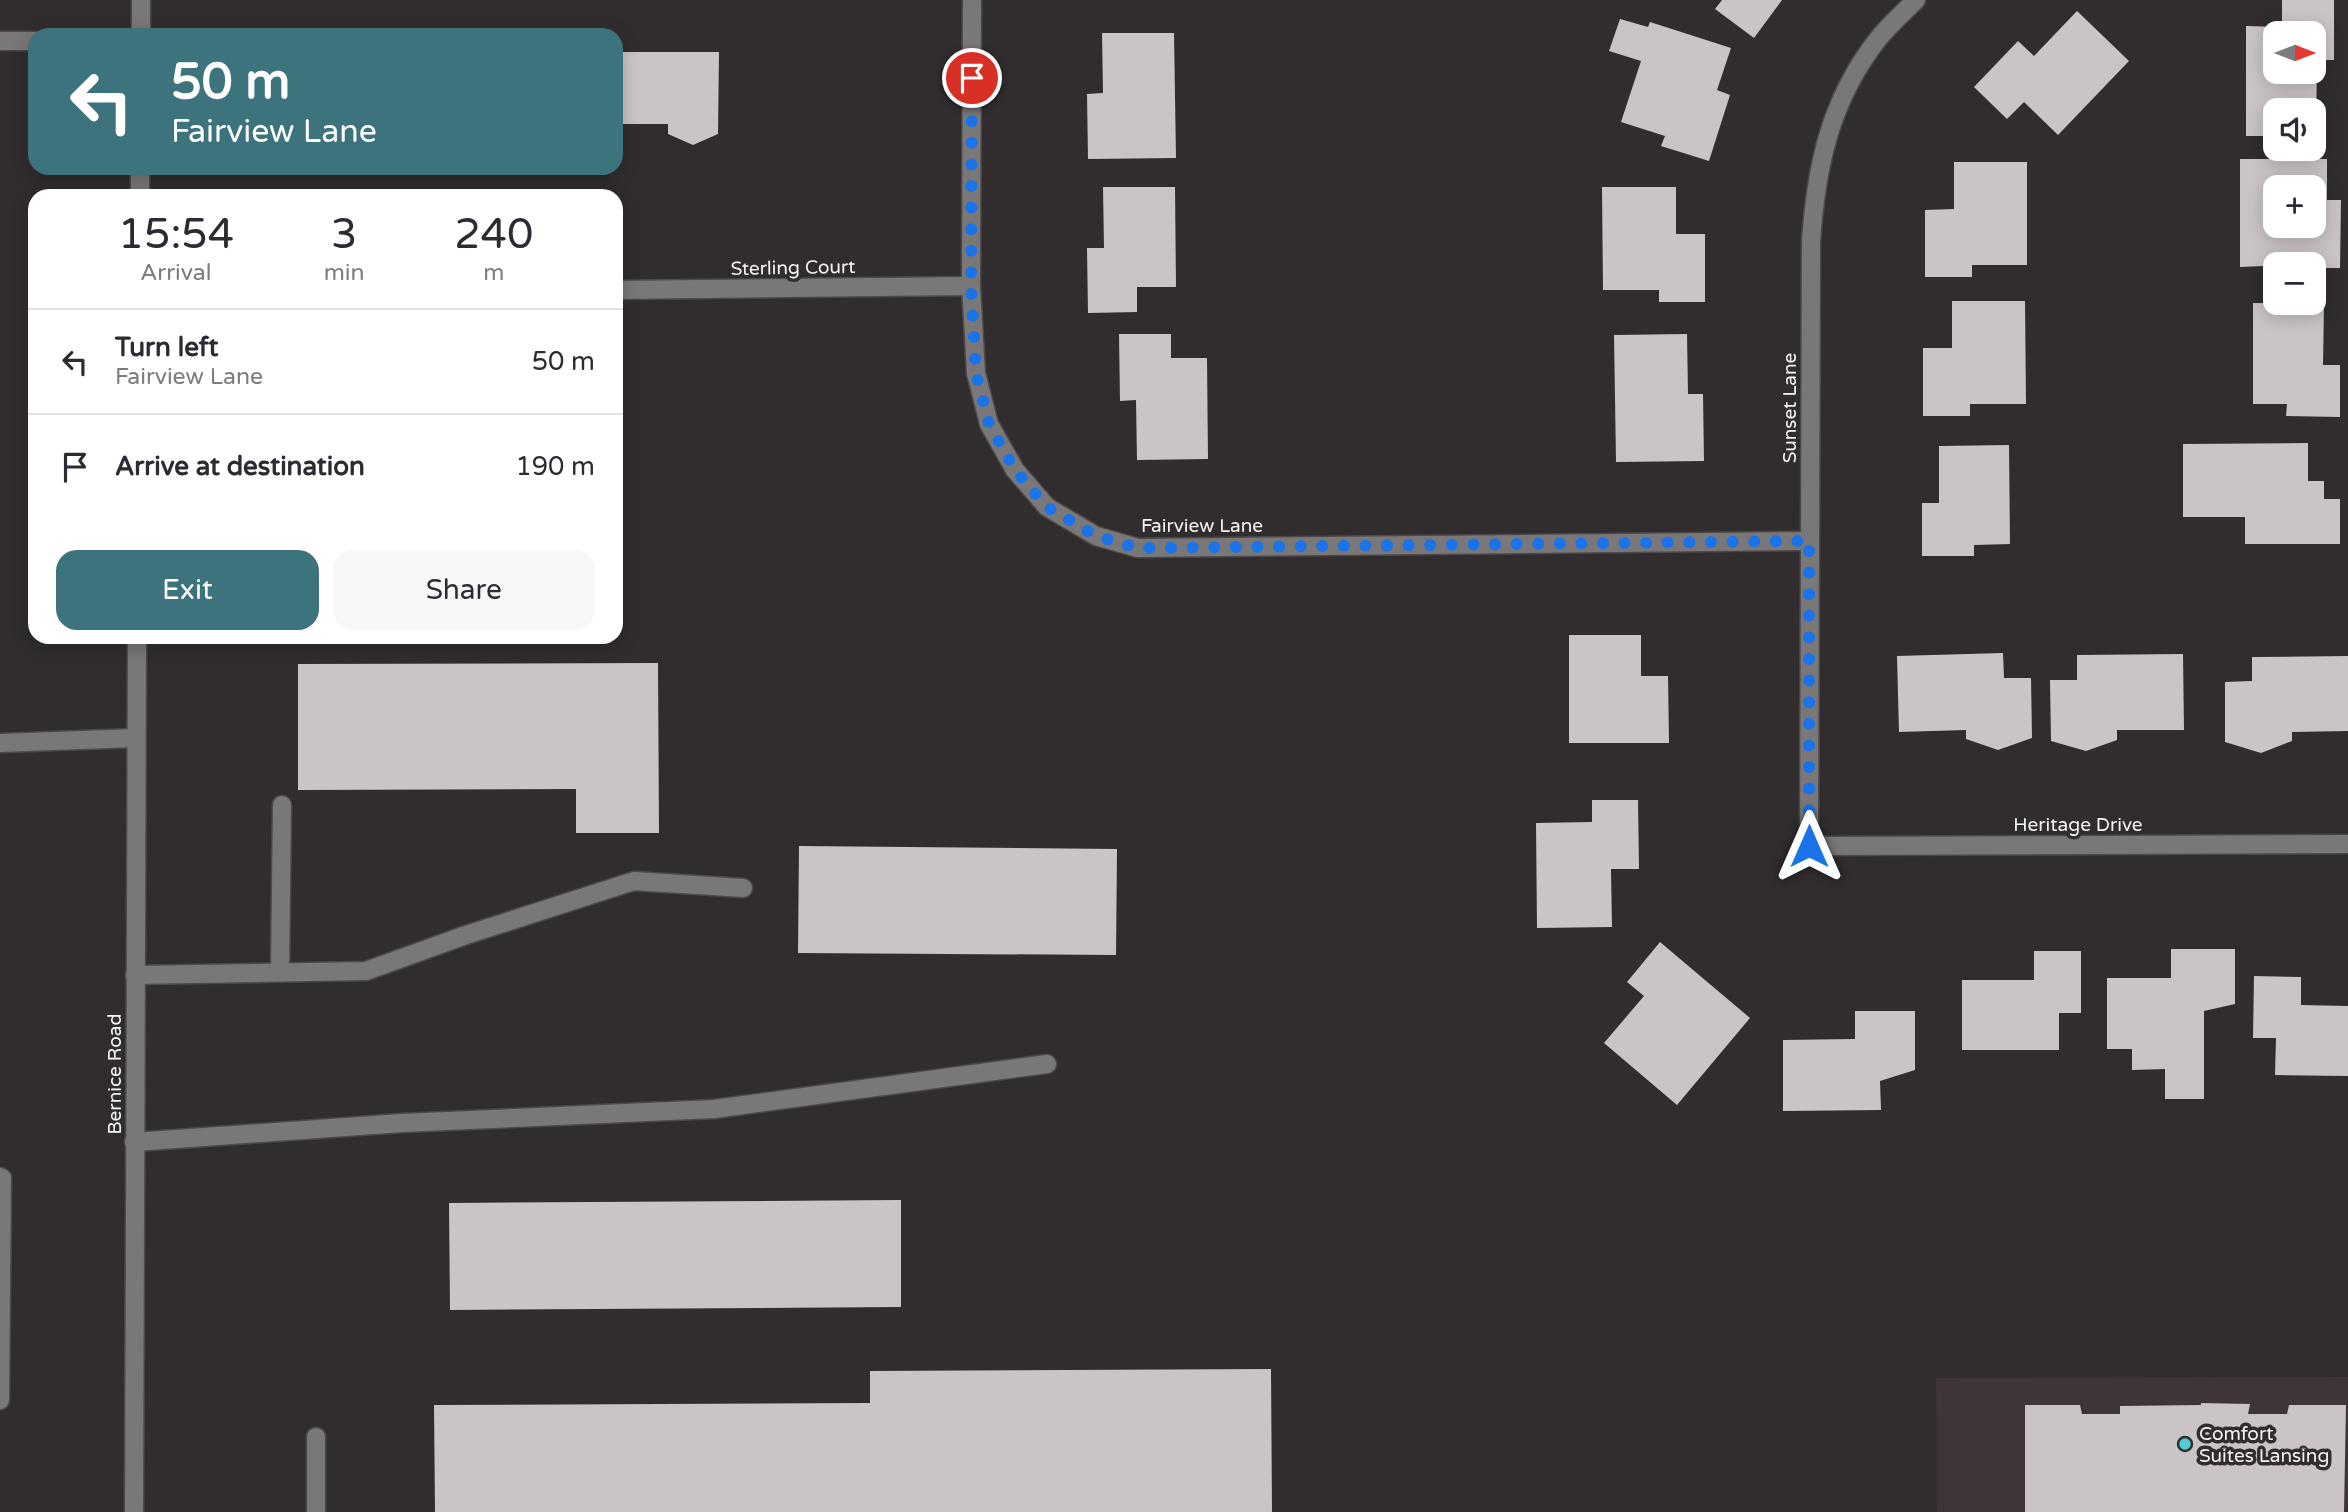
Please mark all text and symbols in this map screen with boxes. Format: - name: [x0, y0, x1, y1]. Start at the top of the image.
- north arrow: [2263, 21, 2326, 84]
- map controls: [2263, 21, 2326, 315]
- pin: [942, 48, 1002, 108]
- text: 50 m: [171, 53, 290, 112]
- icon: left: [56, 56, 147, 147]
- icon: arrive: [953, 59, 991, 97]
- button: sound: [2263, 98, 2326, 161]
- text: Fairview Lane: [171, 113, 377, 151]
- button: +: [2263, 175, 2326, 238]
- text: 15:54: [118, 209, 234, 260]
- text: 3: [331, 209, 357, 260]
- text: 240: [454, 209, 533, 260]
- button: −: [2263, 252, 2326, 315]
- street label: Sterling Court: [730, 256, 856, 280]
- text: Arrival: [140, 259, 211, 287]
- text: min: [324, 259, 365, 287]
- text: m: [483, 259, 504, 287]
- text: Turn left: [115, 332, 218, 363]
- icon: left: [56, 343, 94, 381]
- text: 50 m: [532, 346, 595, 377]
- street label: Sunset Lane: [1779, 353, 1801, 463]
- text: Fairview Lane: [115, 363, 263, 391]
- icon: arrive: [56, 448, 94, 486]
- text: Arrive at destination: [115, 451, 365, 482]
- text: 190 m: [515, 451, 595, 482]
- street label: Fairview Lane: [1141, 515, 1263, 537]
- button: Exit: [56, 550, 319, 630]
- button: Share: [333, 550, 595, 630]
- position arrow: [1772, 809, 1846, 883]
- street label: Heritage Drive: [2013, 814, 2143, 836]
- street label: Bernice Road: [104, 1014, 126, 1134]
- place label: Comfort Suites Lansing: [2199, 1423, 2329, 1467]
- marker: Comfort Suites Lansing: [2177, 1436, 2193, 1452]

